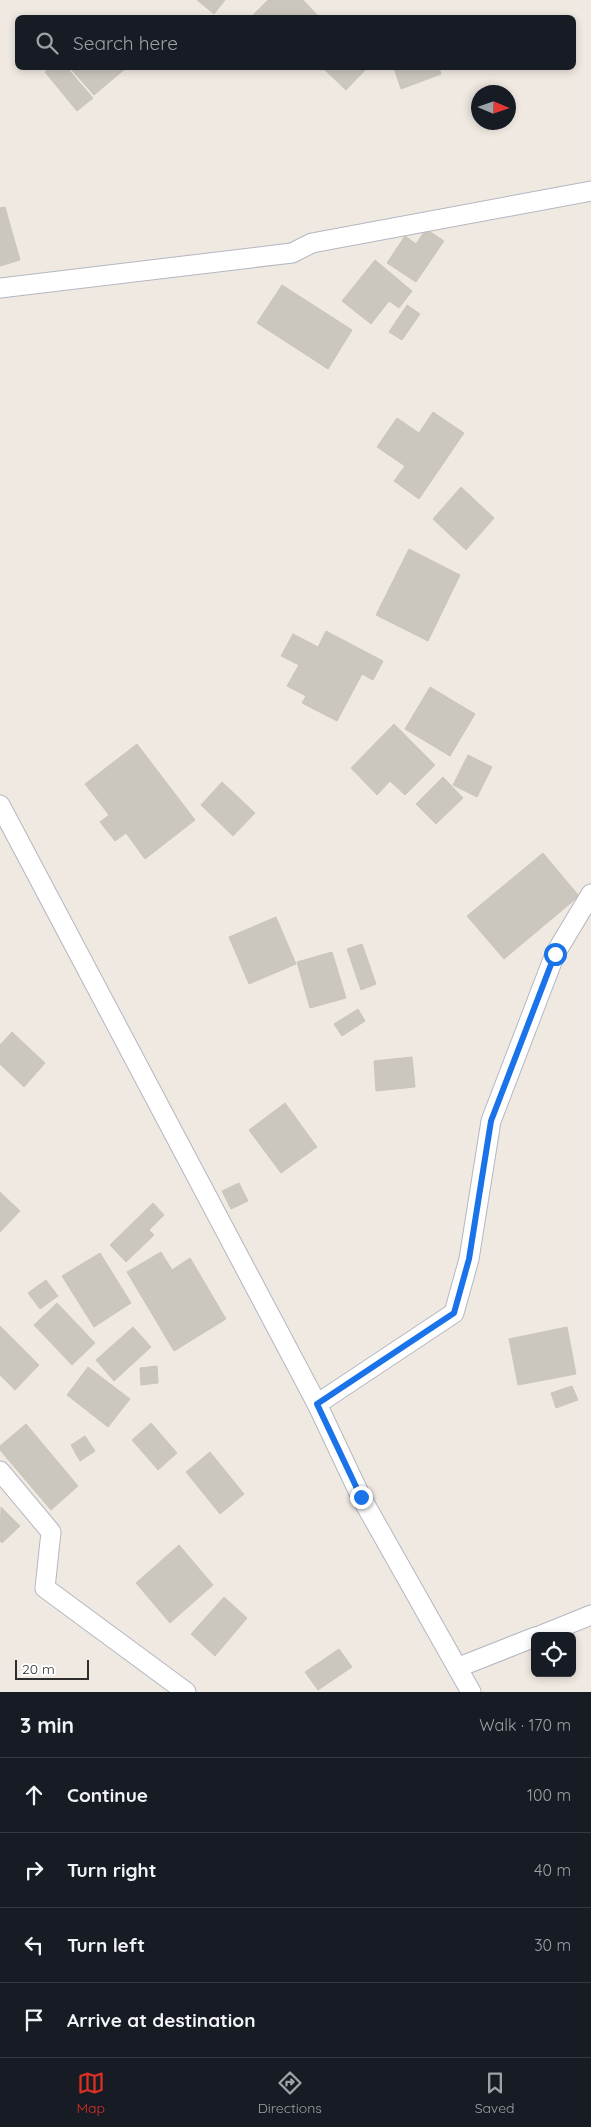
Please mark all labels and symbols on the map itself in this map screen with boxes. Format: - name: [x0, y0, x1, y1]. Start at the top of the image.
- north arrow: [471, 85, 516, 130]
- route start: [544, 943, 567, 966]
- route end: [350, 1486, 373, 1509]
- scale bar: [15, 1657, 89, 1680]

